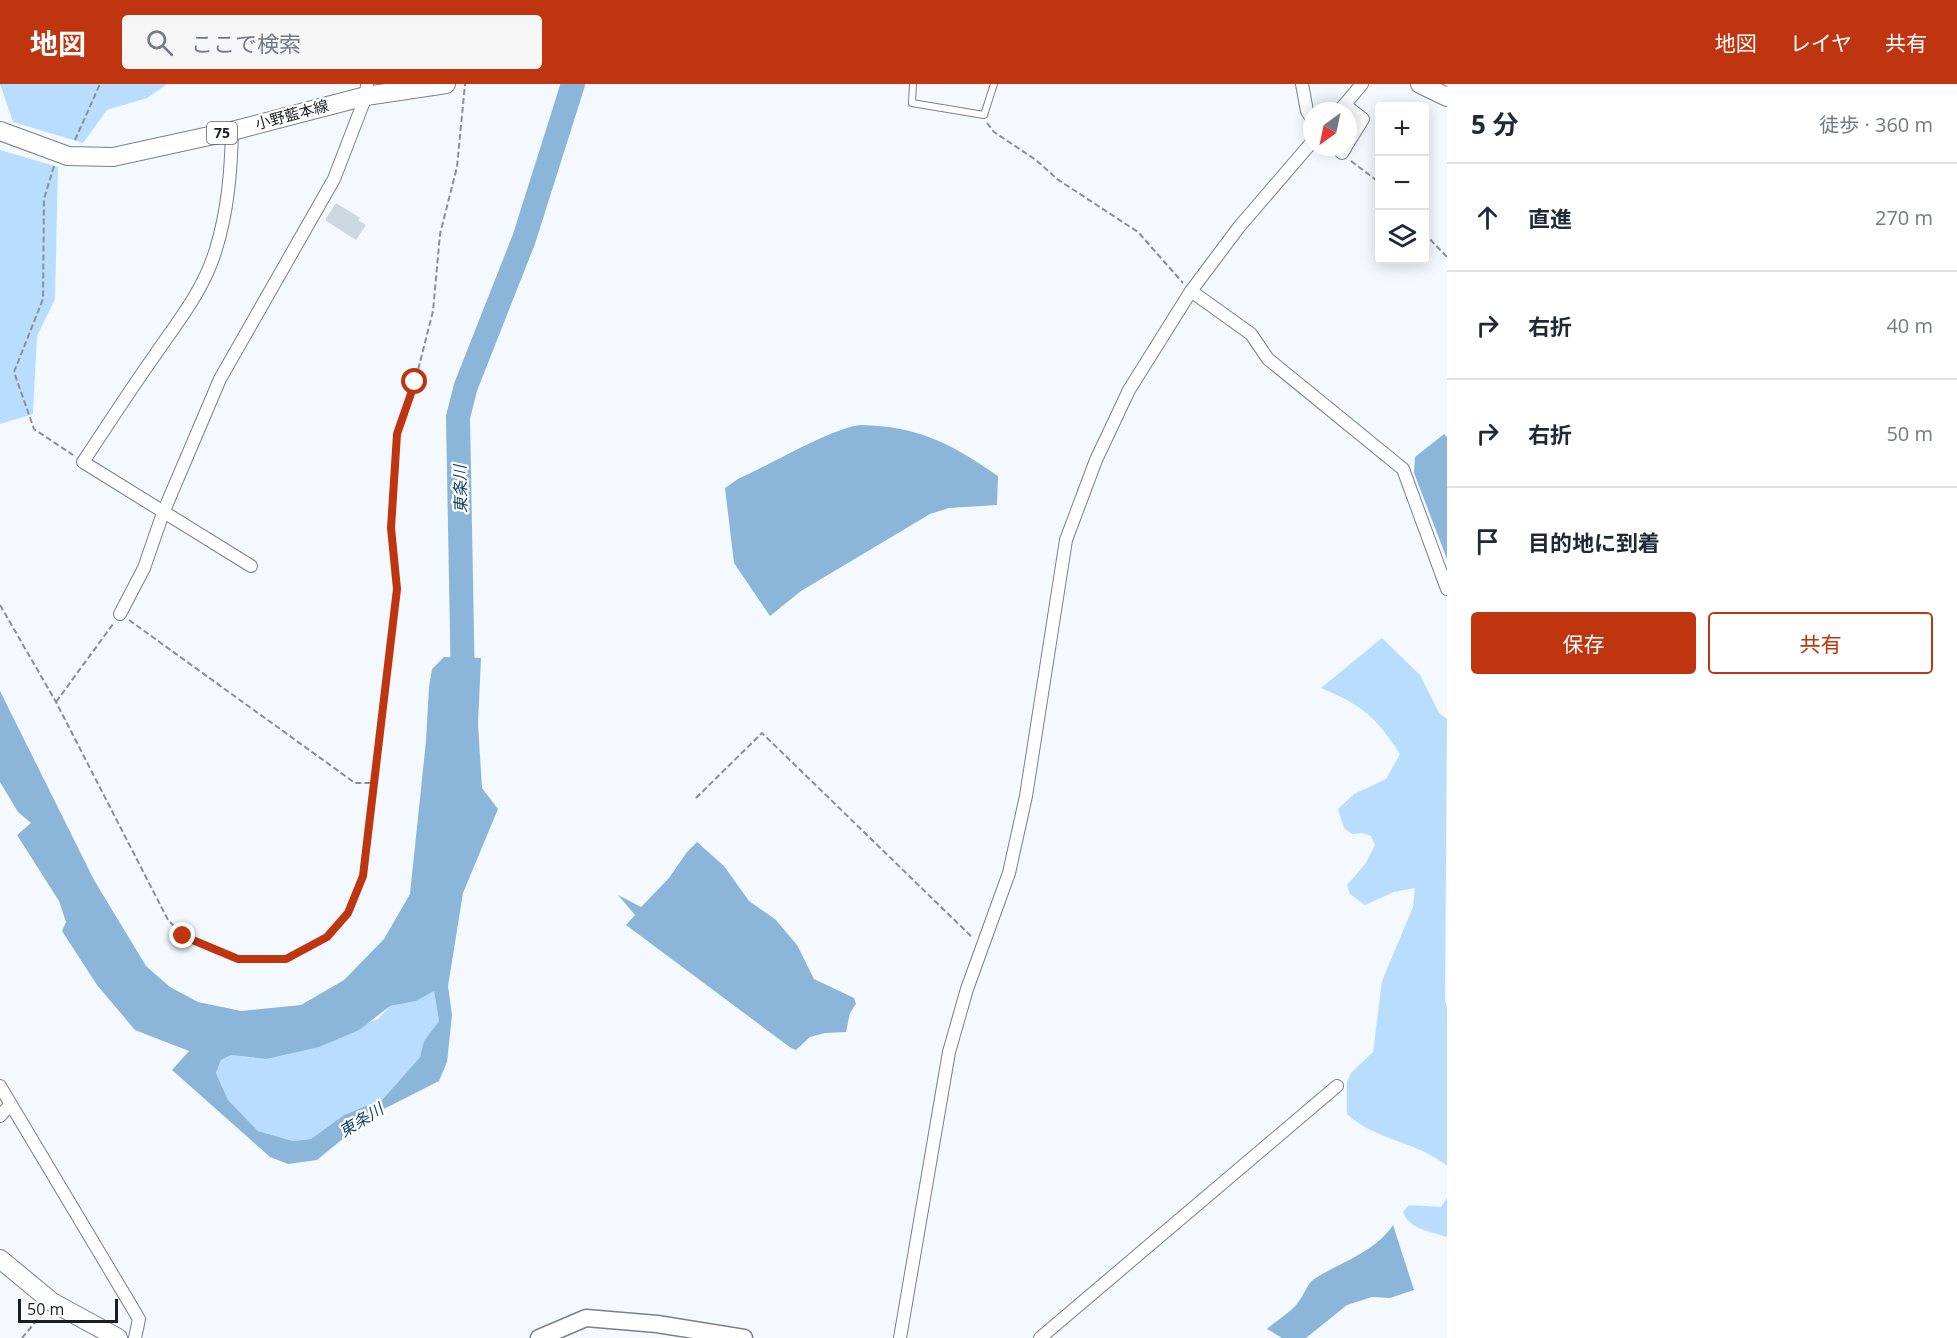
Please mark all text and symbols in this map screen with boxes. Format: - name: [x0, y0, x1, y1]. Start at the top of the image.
- search box: [122, 15, 542, 69]
- text: 地図: [30, 24, 86, 62]
- icon: search: [143, 26, 176, 59]
- text: ここで検索: [191, 28, 301, 58]
- text: 地図: [1715, 29, 1757, 57]
- text: レイヤ: [1790, 29, 1852, 57]
- text: 共有: [1885, 29, 1927, 57]
- street label: 小野藍本線: [253, 95, 331, 133]
- north arrow: [1303, 102, 1357, 156]
- map controls: [1375, 102, 1429, 264]
- button: +: [1375, 102, 1429, 156]
- text: 5 分: [1471, 106, 1519, 142]
- text: 徒歩 · 360 m: [1819, 111, 1933, 138]
- road number: 75: [207, 122, 237, 144]
- button: −: [1375, 156, 1429, 210]
- icon: ahead: [1471, 201, 1504, 234]
- text: 直進: [1528, 203, 1572, 233]
- text: 270 m: [1875, 204, 1933, 231]
- button: layers: [1375, 210, 1429, 264]
- icon: right: [1471, 309, 1504, 342]
- text: 右折: [1528, 311, 1572, 341]
- text: 40 m: [1886, 312, 1933, 339]
- route start: [401, 368, 427, 394]
- icon: right: [1471, 417, 1504, 450]
- text: 右折: [1528, 419, 1572, 449]
- text: 50 m: [1886, 420, 1933, 447]
- water label: 東条川: [449, 463, 471, 513]
- icon: arrive: [1471, 525, 1504, 558]
- text: 目的地に到着: [1528, 527, 1660, 557]
- button: 保存: [1471, 612, 1696, 674]
- button: 共有: [1708, 612, 1933, 674]
- route end: [169, 922, 195, 948]
- water label: 東条川: [335, 1097, 389, 1142]
- scale bar: [18, 1296, 118, 1324]
- text: 50 m: [27, 1298, 64, 1320]

